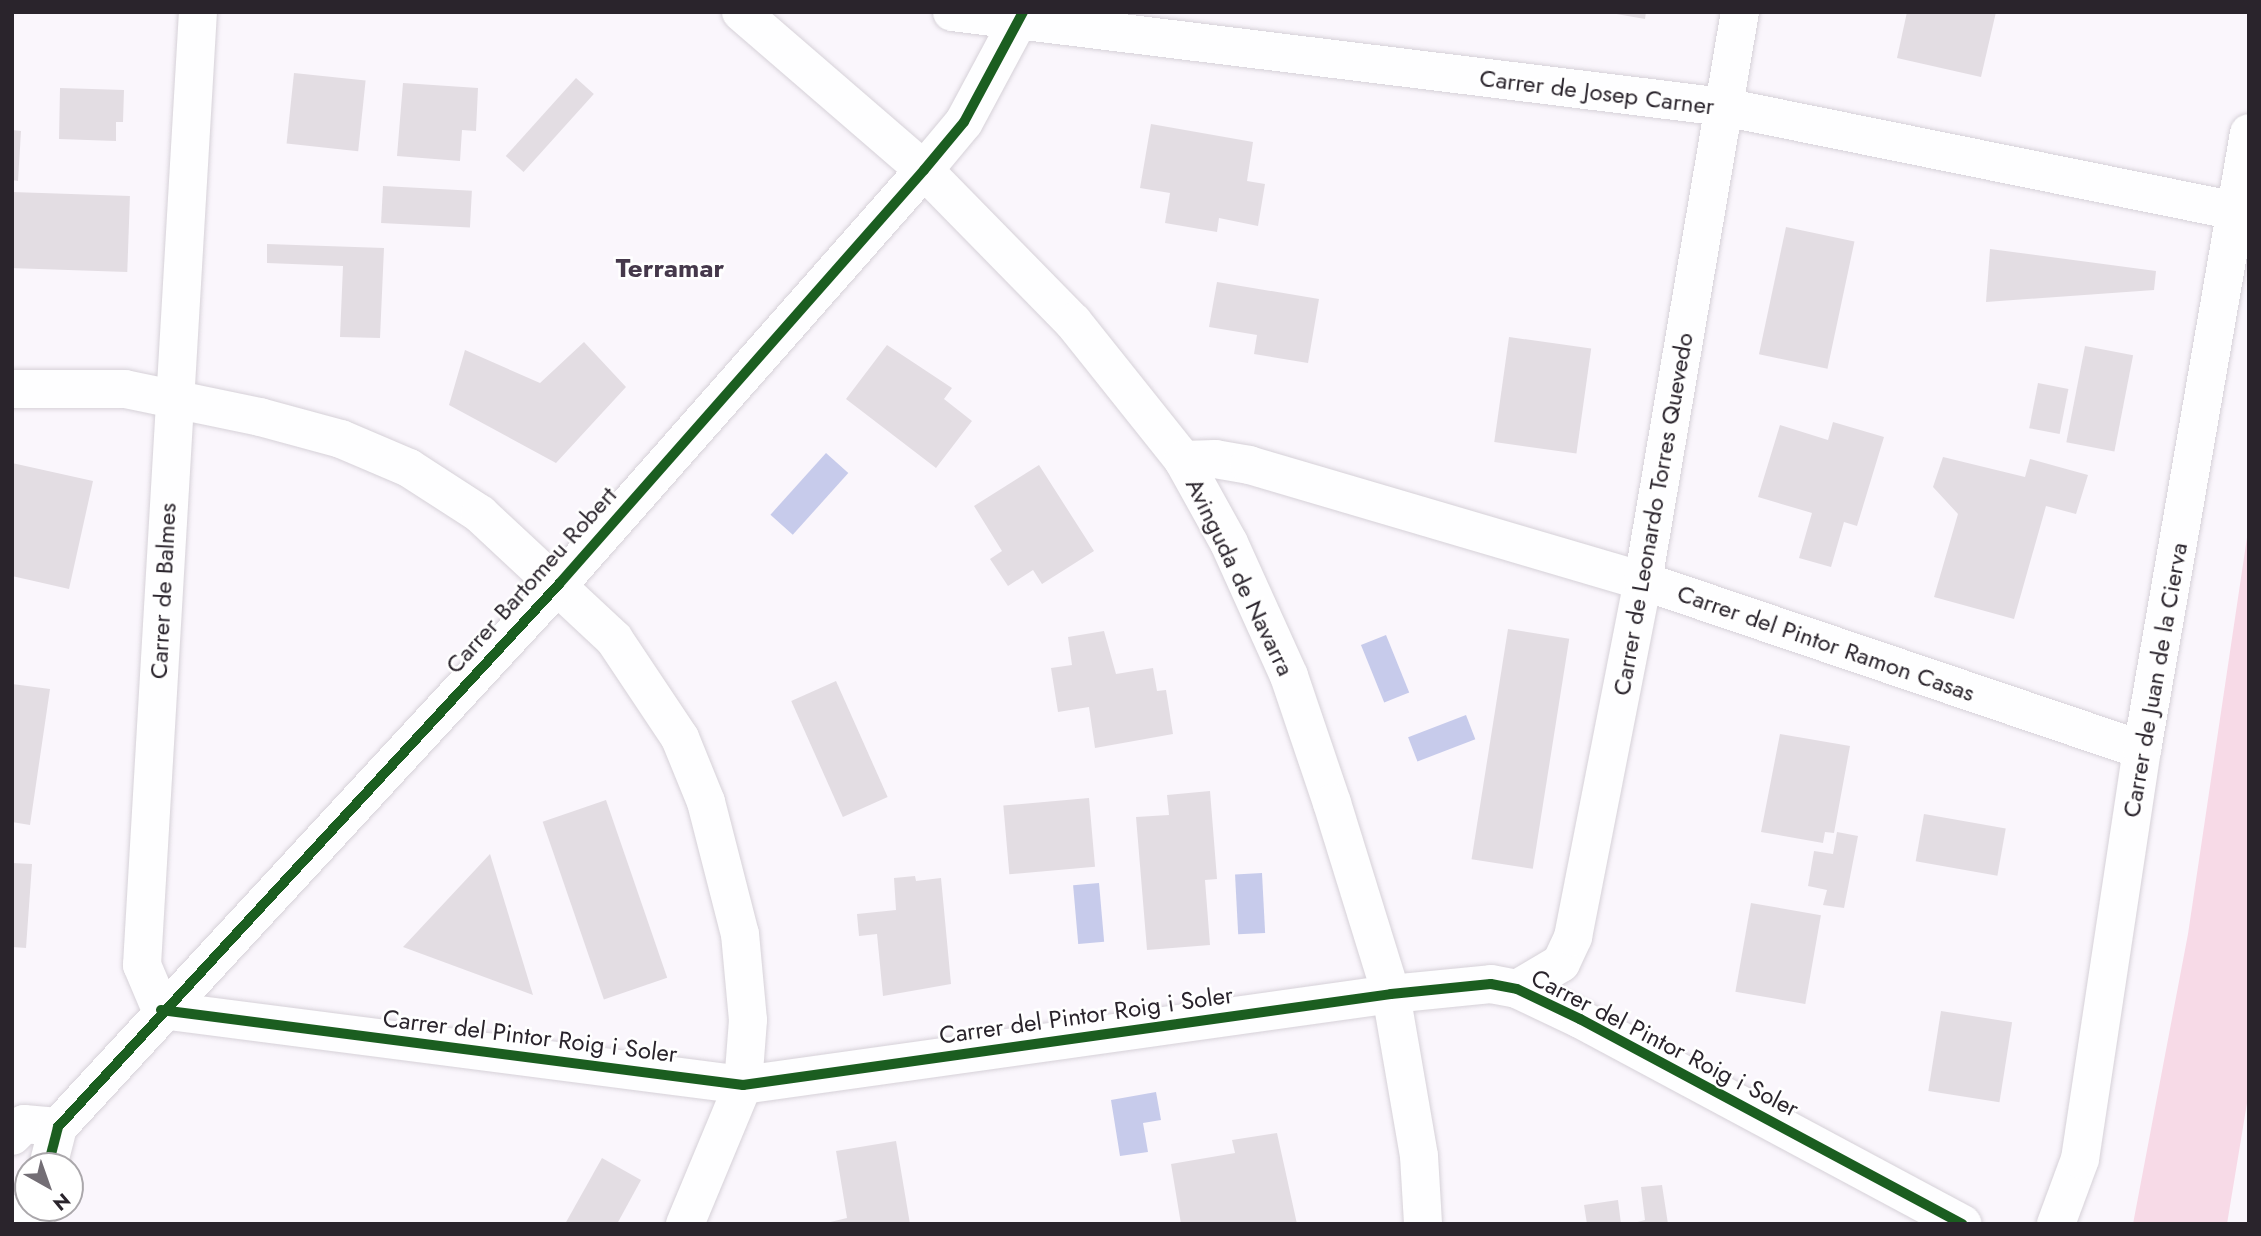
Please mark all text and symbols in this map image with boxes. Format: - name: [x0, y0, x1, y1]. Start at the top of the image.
- street label: Carrer de Josep Carner: [1478, 63, 1716, 121]
- district label: Terramar: [616, 253, 724, 285]
- street label: Carrer de Leonardo Torres Quevedo: [1607, 330, 1699, 698]
- street label: Avinguda de Navarra: [1180, 474, 1300, 680]
- street label: Carrer Bartomeu Robert: [440, 481, 622, 679]
- street label: Carrer de Balmes: [144, 502, 182, 680]
- street label: Carrer de Juan de la Cierva: [2117, 540, 2193, 820]
- street label: Carrer del Pintor Ramon Casas: [1674, 579, 1978, 707]
- street label: Carrer del Pintor Roig i Soler: [1526, 963, 1804, 1123]
- street label: Carrer del Pintor Roig i Soler: [937, 980, 1235, 1050]
- street label: Carrer del Pintor Roig i Soler: [381, 1004, 679, 1068]
- north arrow: [14, 1152, 84, 1222]
- text: N: [47, 1187, 76, 1217]

